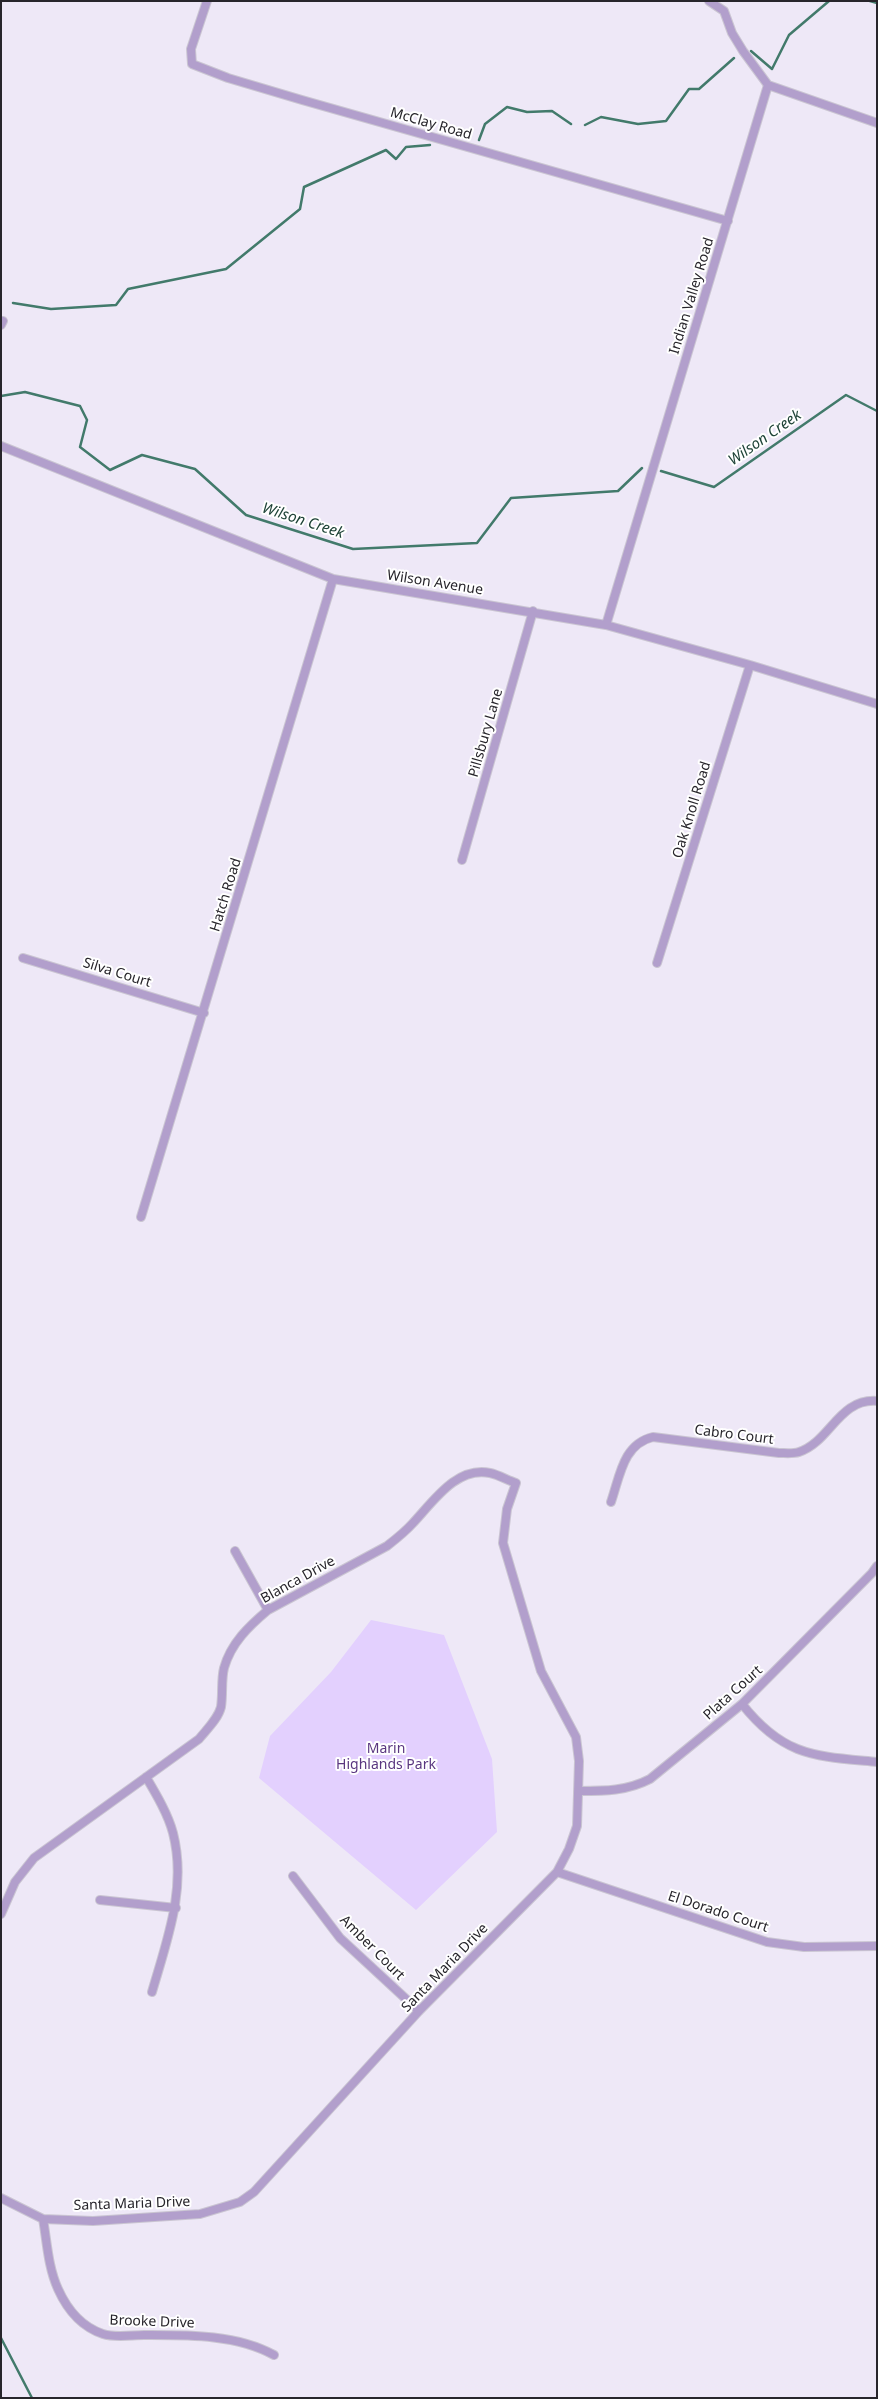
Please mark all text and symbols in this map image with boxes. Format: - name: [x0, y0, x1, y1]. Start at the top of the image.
- street label: McClay Road: [388, 104, 474, 144]
- street label: Indian Valley Road: [666, 236, 718, 356]
- water label: Wilson Creek: [725, 406, 805, 470]
- water label: Wilson Creek: [260, 499, 346, 543]
- street label: Wilson Avenue: [386, 567, 484, 599]
- street label: Pillsbury Lane: [465, 687, 507, 779]
- street label: Oak Knoll Road: [669, 760, 715, 860]
- street label: Hatch Road: [207, 856, 245, 934]
- street label: Silva Court: [81, 955, 153, 991]
- street label: Cabro Court: [693, 1422, 775, 1448]
- street label: Blanca Drive: [258, 1553, 338, 1607]
- street label: Plata Court: [700, 1662, 766, 1724]
- park label: Marin Highlands Park: [336, 1741, 436, 1774]
- street label: El Dorado Court: [666, 1888, 770, 1936]
- street label: Amber Court: [336, 1912, 408, 1984]
- street label: Santa Maria Drive: [398, 1920, 492, 2016]
- street label: Santa Maria Drive: [73, 2194, 191, 2214]
- street label: Brooke Drive: [109, 2312, 195, 2332]

